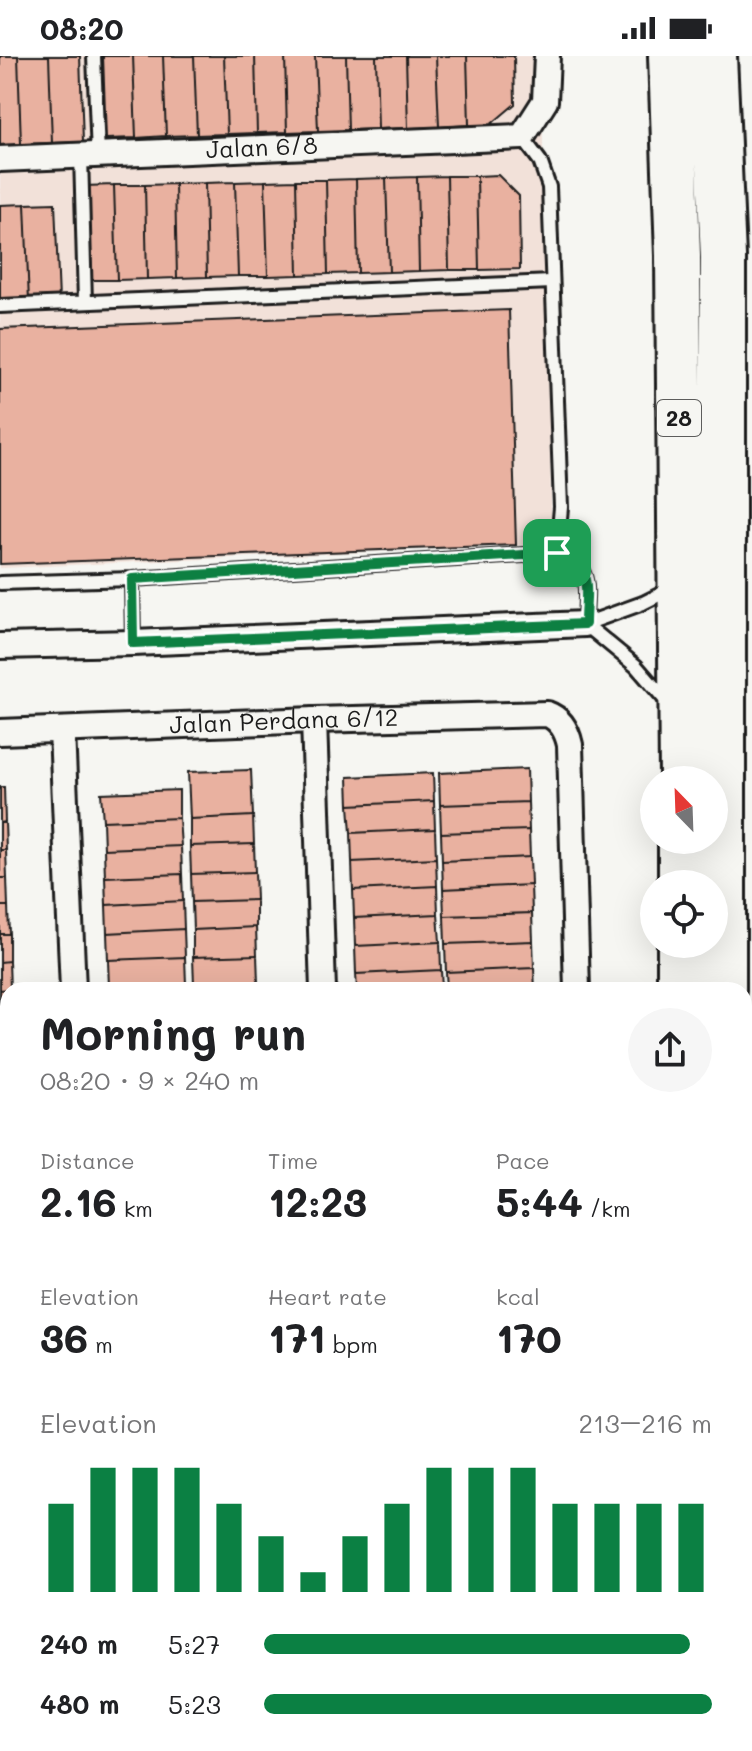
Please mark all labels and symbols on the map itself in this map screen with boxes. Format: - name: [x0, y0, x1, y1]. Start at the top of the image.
- street label: Jalan 6/8: [205, 129, 318, 164]
- road number: 28: [657, 400, 701, 436]
- pin: [523, 519, 591, 587]
- street label: Jalan Perdana 6/12: [169, 701, 399, 740]
- north arrow: [640, 766, 728, 854]

